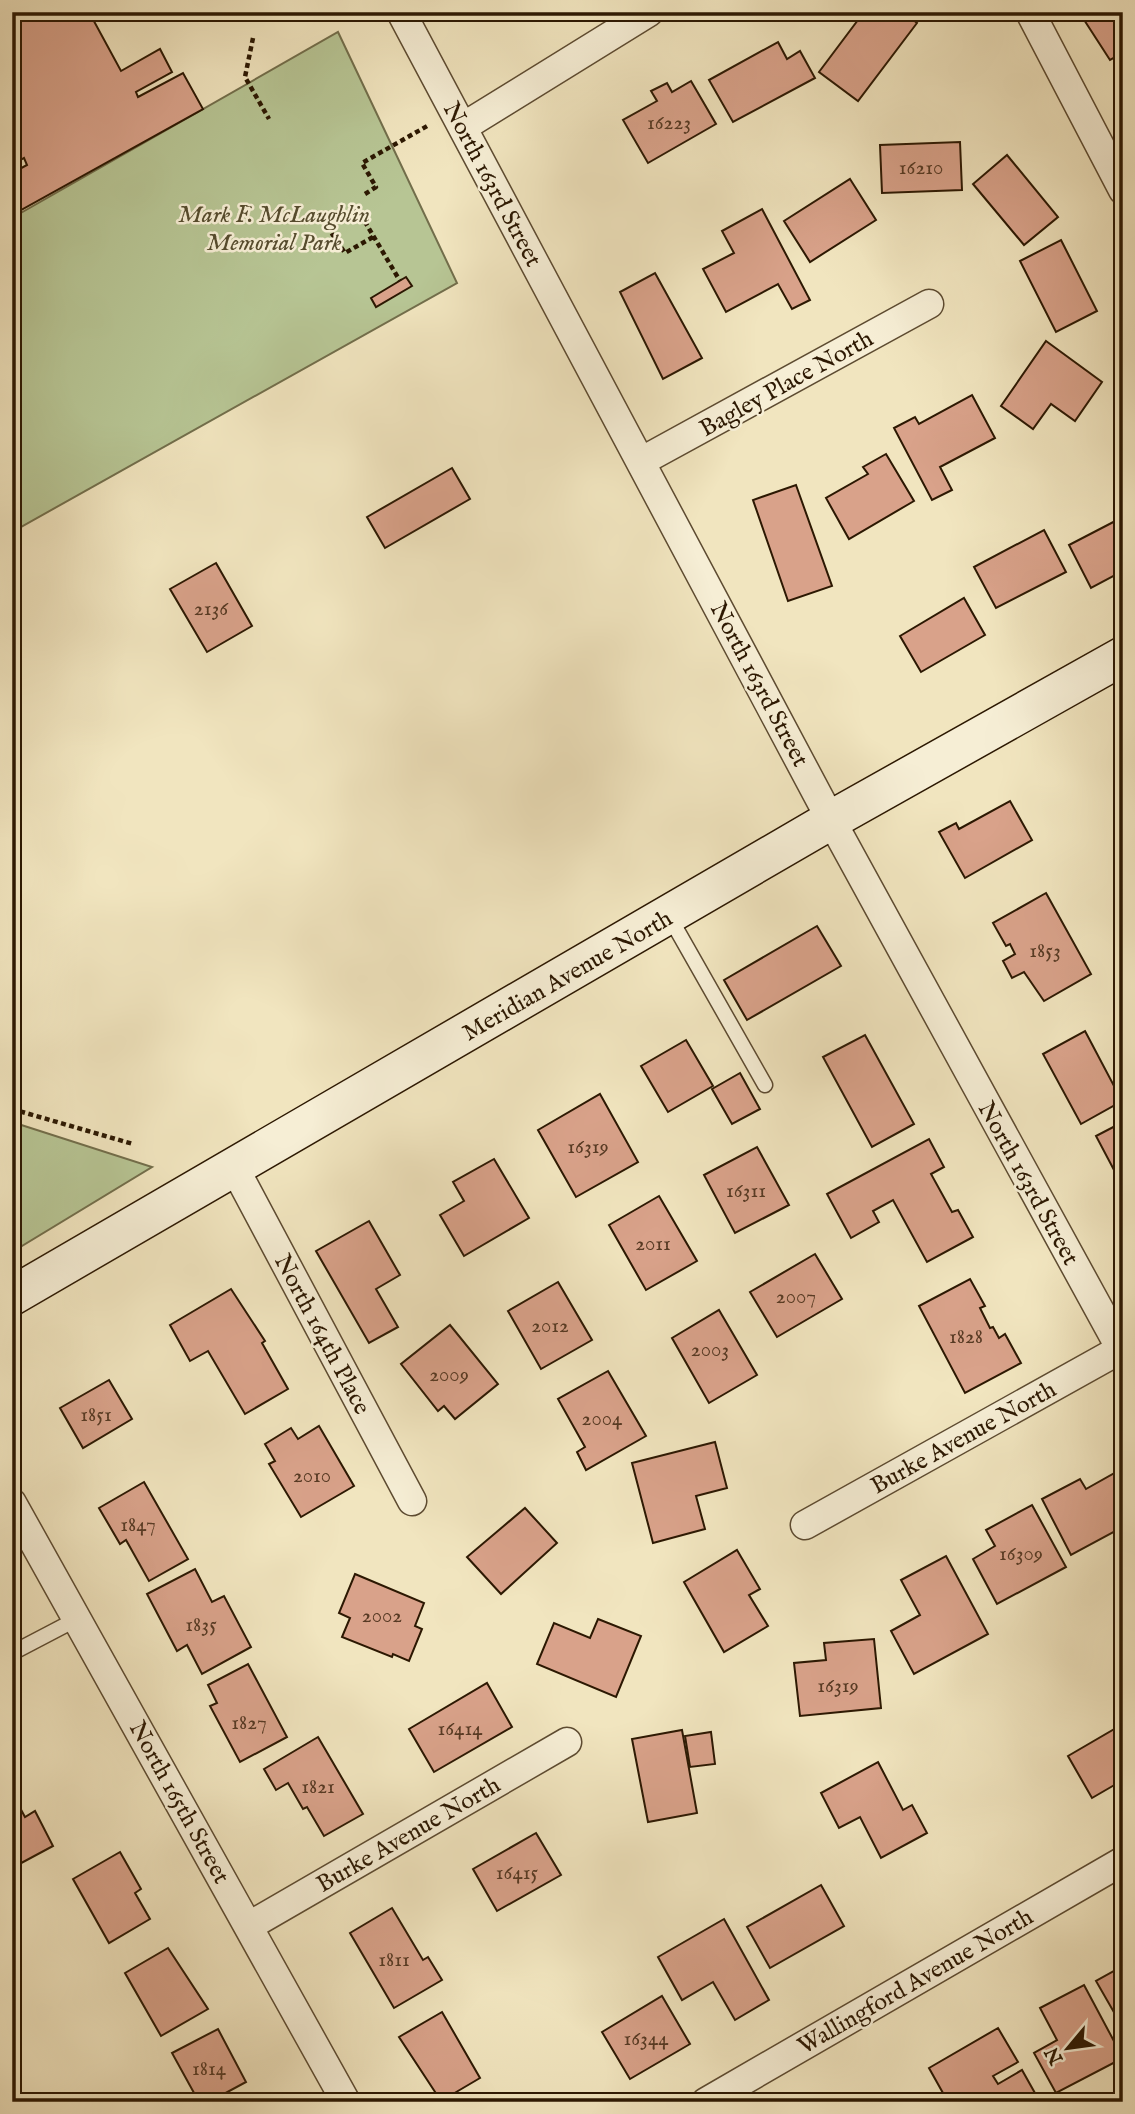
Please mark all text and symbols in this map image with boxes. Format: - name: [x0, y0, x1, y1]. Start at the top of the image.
- street label: North 163rd Street: [435, 97, 548, 273]
- house number: 16223: [647, 110, 691, 137]
- house number: 16210: [899, 155, 943, 182]
- park label: Mark F. McLaughlin Memorial Park: [178, 200, 370, 259]
- street label: Bagley Place North: [694, 324, 879, 445]
- house number: 2136: [194, 596, 229, 623]
- street label: North 163rd Street: [702, 597, 815, 773]
- street label: Meridian Avenue North: [457, 903, 679, 1049]
- house number: 1853: [1029, 938, 1061, 965]
- street label: North 163rd Street: [970, 1096, 1085, 1271]
- house number: 16319: [567, 1134, 609, 1161]
- house number: 16311: [726, 1178, 766, 1205]
- house number: 2011: [635, 1231, 671, 1258]
- street label: North 164th Place: [266, 1249, 377, 1420]
- house number: 2007: [776, 1284, 816, 1311]
- house number: 2012: [531, 1313, 569, 1340]
- house number: 1828: [949, 1324, 983, 1351]
- house number: 2003: [691, 1337, 729, 1364]
- house number: 2009: [429, 1362, 469, 1389]
- street label: Burke Avenue North: [866, 1374, 1062, 1502]
- house number: 1851: [80, 1402, 112, 1429]
- house number: 2004: [582, 1406, 623, 1433]
- house number: 2010: [293, 1463, 331, 1490]
- house number: 1847: [120, 1512, 156, 1539]
- house number: 16309: [999, 1541, 1043, 1568]
- house number: 2002: [362, 1603, 402, 1630]
- house number: 1835: [185, 1612, 217, 1639]
- house number: 16319: [817, 1673, 859, 1700]
- house number: 1827: [231, 1710, 267, 1737]
- street label: North 165th Street: [121, 1716, 236, 1890]
- house number: 16414: [437, 1716, 483, 1743]
- street label: Burke Avenue North: [311, 1770, 506, 1901]
- house number: 1821: [301, 1774, 335, 1801]
- house number: 16415: [496, 1860, 539, 1887]
- street label: Wallingford Avenue North: [792, 1902, 1039, 2062]
- house number: 1811: [378, 1947, 410, 1974]
- north arrow: [1034, 2012, 1104, 2082]
- house number: 16344: [623, 2026, 669, 2053]
- text: N: [1040, 2042, 1070, 2069]
- house number: 1814: [192, 2056, 227, 2083]

